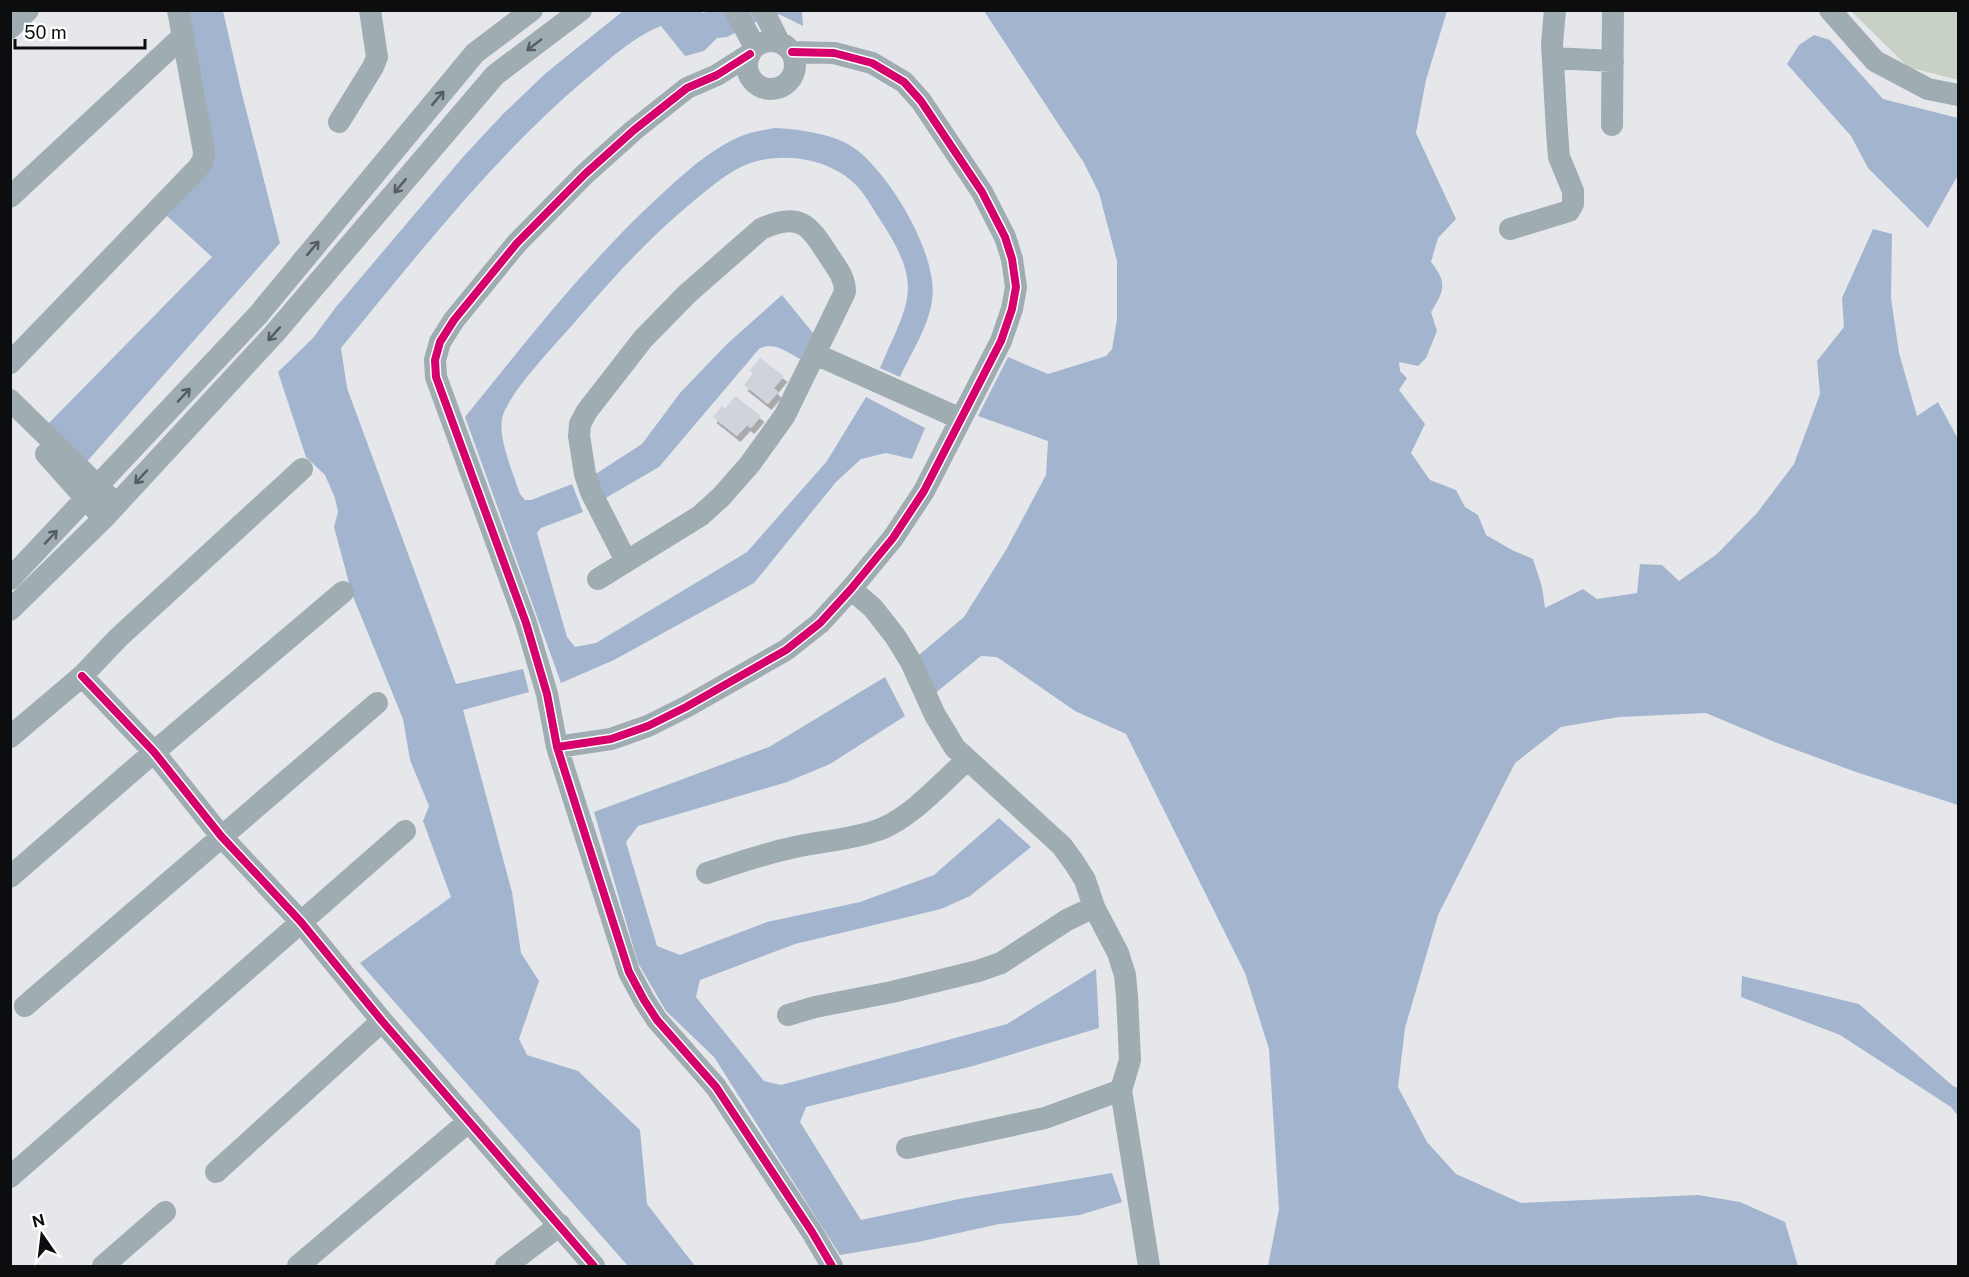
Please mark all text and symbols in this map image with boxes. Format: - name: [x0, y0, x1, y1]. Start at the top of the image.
- scale bar: [15, 12, 146, 50]
- text: 50 m: [24, 22, 67, 43]
- one-way arrow: [527, 39, 543, 52]
- one-way arrow: [431, 91, 445, 106]
- one-way arrow: [394, 178, 407, 194]
- one-way arrow: [307, 241, 320, 257]
- one-way arrow: [267, 327, 281, 342]
- one-way arrow: [177, 387, 192, 402]
- one-way arrow: [134, 470, 148, 485]
- one-way arrow: [44, 530, 58, 545]
- north arrow: [12, 1205, 72, 1265]
- text: N: [30, 1210, 47, 1232]

